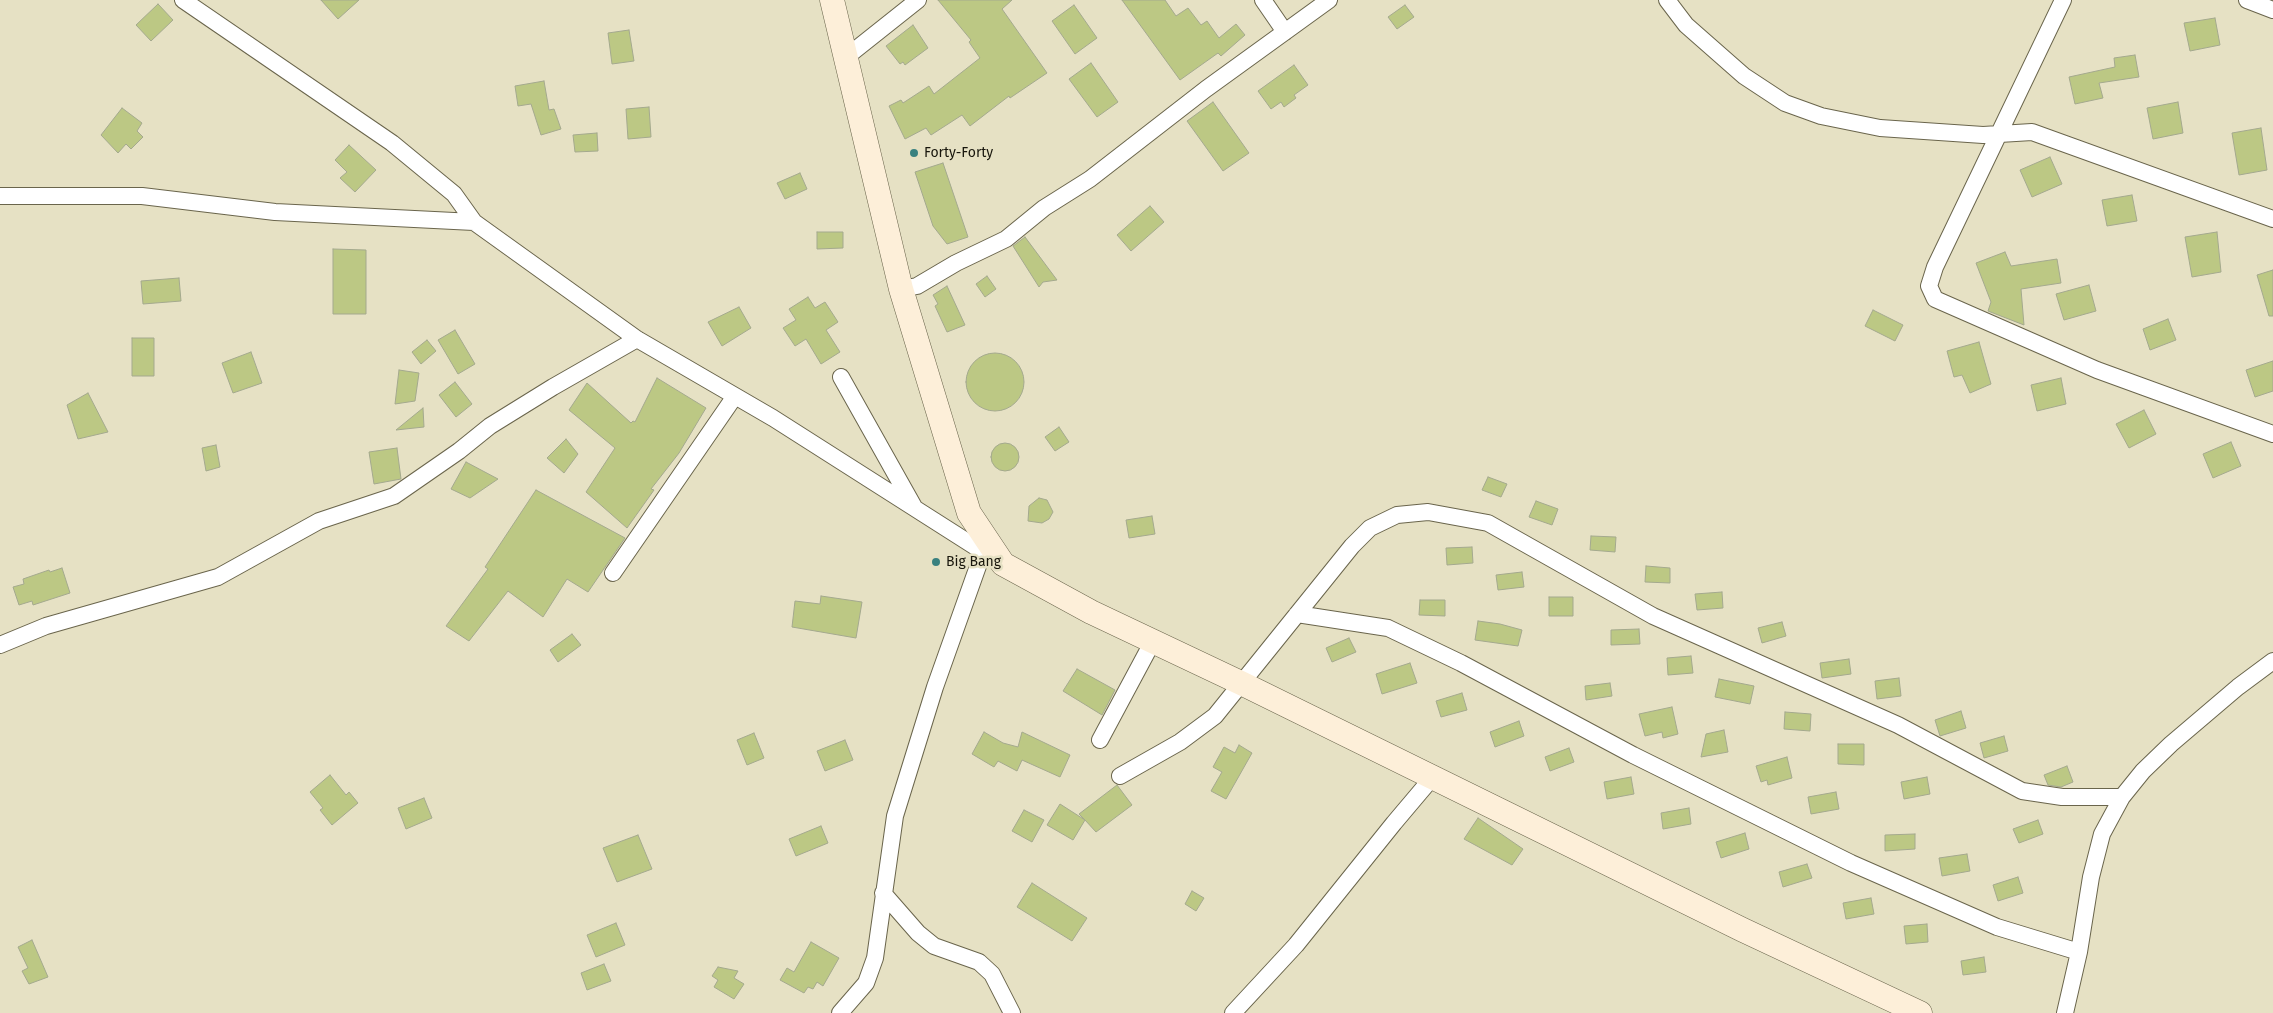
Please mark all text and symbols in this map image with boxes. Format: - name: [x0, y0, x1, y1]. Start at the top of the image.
- place label: Forty-Forty: [924, 145, 993, 161]
- marker: Forty-Forty: [908, 147, 920, 159]
- place label: Big Bang: [946, 554, 1001, 570]
- marker: Big Bang: [930, 556, 942, 568]

